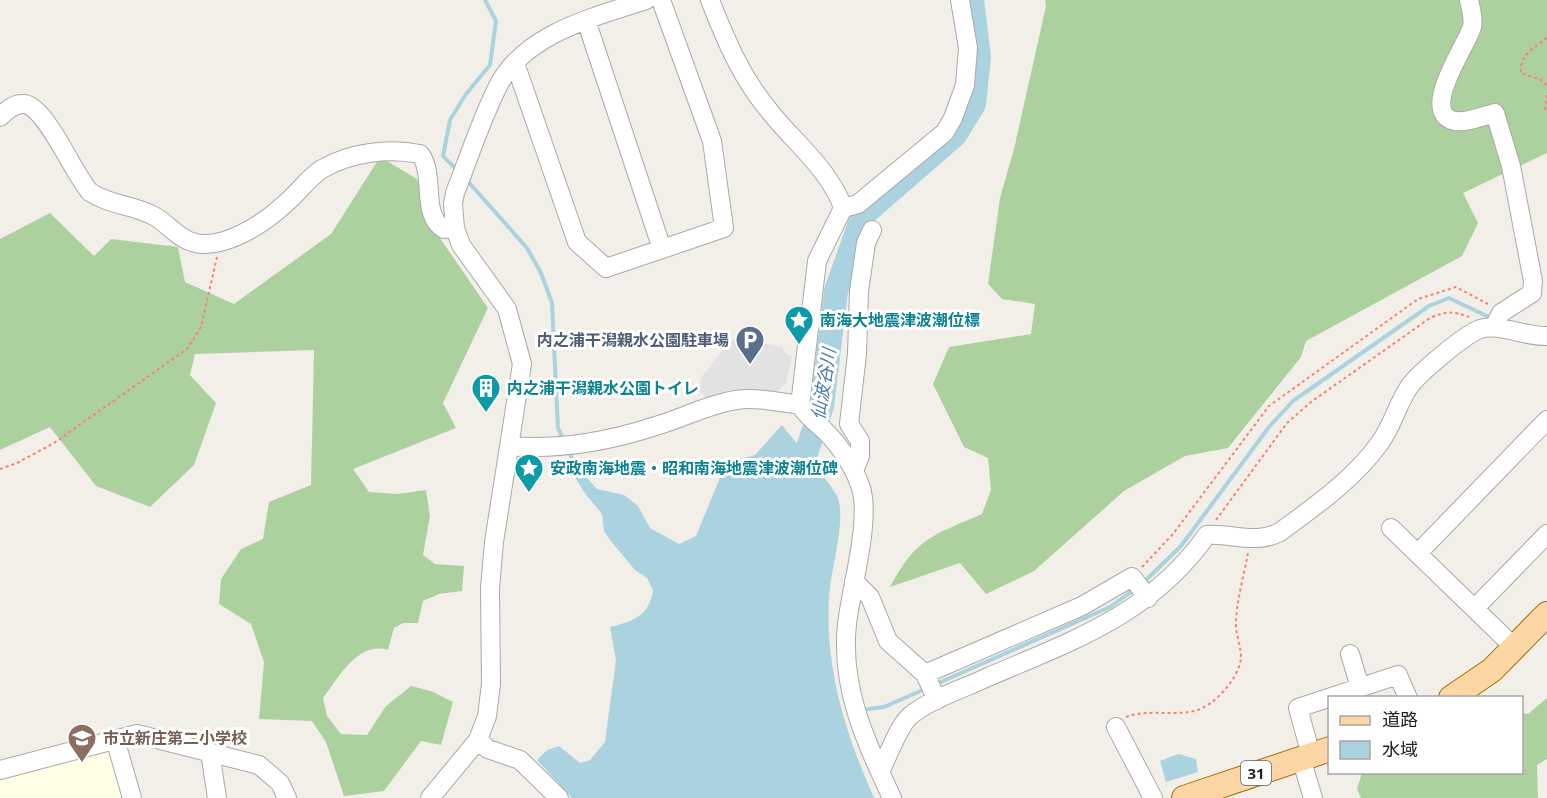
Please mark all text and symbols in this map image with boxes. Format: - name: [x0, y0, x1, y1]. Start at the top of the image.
- place icon: 南海大地震津波潮位標: [783, 304, 815, 346]
- place label: 南海大地震津波潮位標: [820, 309, 980, 331]
- parking icon: 内之浦干潟親水公園駐車場: [734, 324, 766, 366]
- place label: 内之浦干潟親水公園駐車場: [537, 329, 729, 351]
- water label: 仙波谷川: [806, 345, 841, 421]
- building icon: 内之浦干潟親水公園トイレ: [470, 372, 502, 414]
- place label: 内之浦干潟親水公園トイレ: [507, 377, 699, 399]
- place icon: 安政南海地震・昭和南海地震津波潮位碑: [513, 452, 545, 494]
- place label: 安政南海地震・昭和南海地震津波潮位碑: [550, 457, 838, 479]
- legend: [1328, 696, 1523, 774]
- text: 道路: [1382, 707, 1418, 731]
- school or university icon: 市立新庄第二小学校: [66, 722, 98, 764]
- place label: 市立新庄第二小学校: [103, 727, 247, 749]
- text: 水域: [1382, 737, 1418, 761]
- road number: 31: [1241, 761, 1271, 785]

